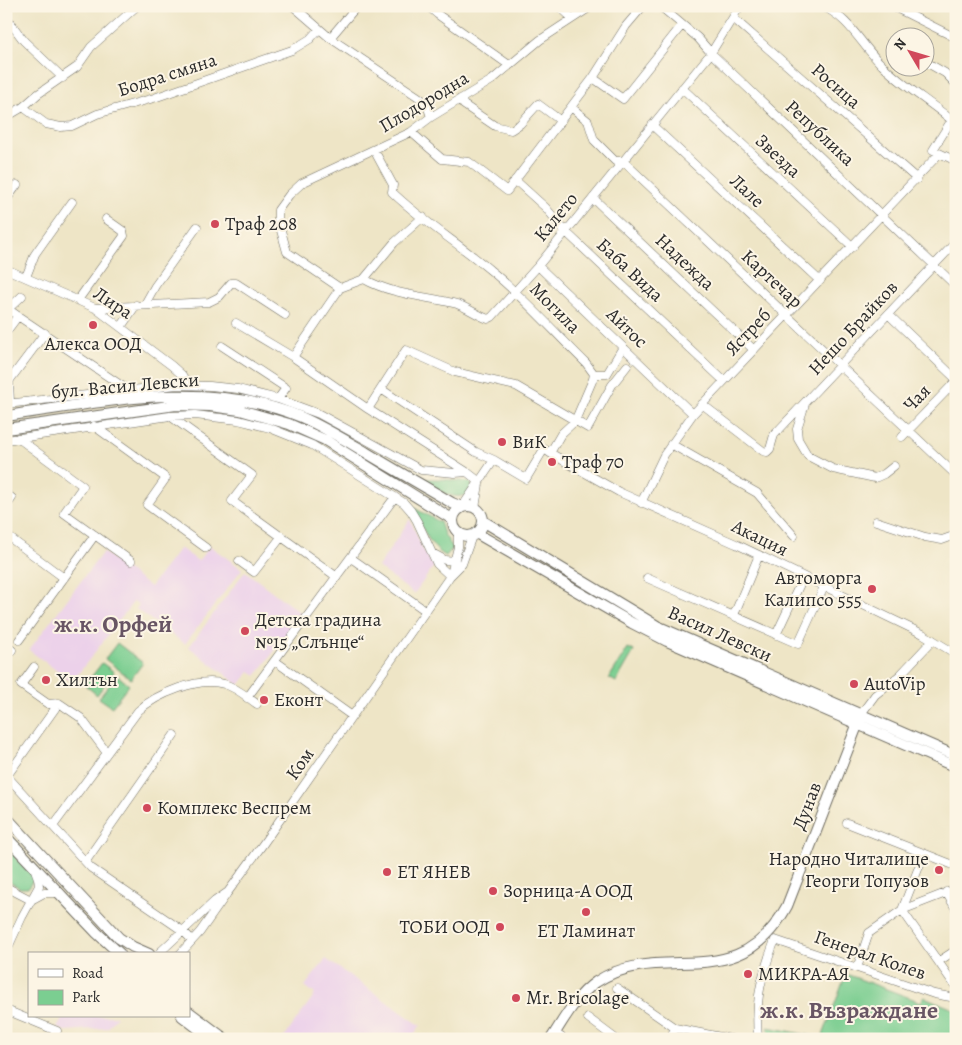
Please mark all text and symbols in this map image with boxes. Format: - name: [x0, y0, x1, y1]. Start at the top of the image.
- north arrow: [884, 28, 934, 78]
- text: N: [890, 34, 911, 54]
- street label: Бодра смяна: [114, 47, 220, 103]
- street label: Росица: [806, 57, 867, 115]
- street label: Плодородна: [374, 65, 474, 139]
- street label: Република: [780, 94, 861, 172]
- street label: Звезда: [749, 128, 807, 184]
- street label: Лале: [724, 168, 770, 214]
- street label: Калето: [528, 187, 584, 247]
- place label: Траф 208: [225, 211, 297, 237]
- marker: Траф 208: [209, 218, 221, 230]
- street label: Надежда: [650, 228, 721, 296]
- street label: Баба Вида: [591, 232, 669, 308]
- street label: Картечар: [735, 244, 809, 314]
- street label: Нешо Брайков: [802, 275, 904, 381]
- street label: Могила: [524, 277, 586, 339]
- street label: Лира: [88, 281, 138, 325]
- street label: Айтос: [600, 301, 653, 354]
- street label: Ястреб: [719, 303, 777, 361]
- marker: Алекса ООД: [87, 319, 99, 331]
- place label: Алекса ООД: [43, 331, 142, 357]
- street label: бул. Васил Левски: [50, 367, 200, 405]
- street label: Чая: [898, 379, 936, 417]
- place label: ВиК: [512, 429, 546, 455]
- marker: ВиК: [496, 436, 508, 448]
- place label: Траф 70: [562, 449, 624, 475]
- marker: Траф 70: [546, 456, 558, 468]
- street label: Акация: [727, 513, 793, 563]
- place label: Автоморга Калипсо 555: [764, 565, 862, 613]
- marker: Автоморга Калипсо 555: [866, 583, 878, 595]
- street label: Васил Левски: [664, 599, 776, 669]
- place label: Детска градина №15 „Слънце“: [255, 607, 382, 655]
- district label: ж.к. Орфей: [54, 608, 172, 640]
- marker: Детска градина №15 „Слънце“: [239, 625, 251, 637]
- place label: Хилтън: [56, 667, 118, 693]
- place label: AutoVip: [863, 671, 926, 697]
- marker: Хилтън: [40, 674, 52, 686]
- marker: AutoVip: [848, 678, 860, 690]
- place label: Еконт: [274, 687, 324, 713]
- marker: Еконт: [258, 694, 270, 706]
- street label: Ком: [280, 743, 320, 785]
- street label: Дунав: [786, 778, 828, 834]
- place label: Комплекс Веспрем: [157, 795, 312, 821]
- marker: Комплекс Веспрем: [141, 802, 153, 814]
- place label: Народно Читалище Георги Топузов: [769, 846, 929, 894]
- place label: ЕТ ЯНЕВ: [397, 859, 471, 885]
- marker: Народно Читалище Георги Топузов: [933, 864, 945, 876]
- marker: ЕТ ЯНЕВ: [381, 866, 393, 878]
- place label: Зорница-А ООД: [503, 878, 633, 904]
- marker: Зорница-А ООД: [487, 885, 499, 897]
- marker: ЕТ Ламинат: [580, 906, 592, 918]
- place label: ТОБИ ООД: [399, 914, 490, 940]
- place label: ЕТ Ламинат: [537, 918, 636, 944]
- marker: ТОБИ ООД: [494, 921, 506, 933]
- street label: Генерал Колев: [811, 924, 929, 986]
- legend: [28, 952, 190, 1018]
- place label: МИКРА-АЯ: [758, 961, 850, 987]
- text: Road: [72, 963, 104, 983]
- marker: МИКРА-АЯ: [742, 968, 754, 980]
- place label: Mr. Bricolage: [526, 985, 629, 1011]
- text: Park: [72, 987, 101, 1007]
- marker: Mr. Bricolage: [510, 992, 522, 1004]
- district label: ж.к. Възраждане: [760, 994, 938, 1026]

